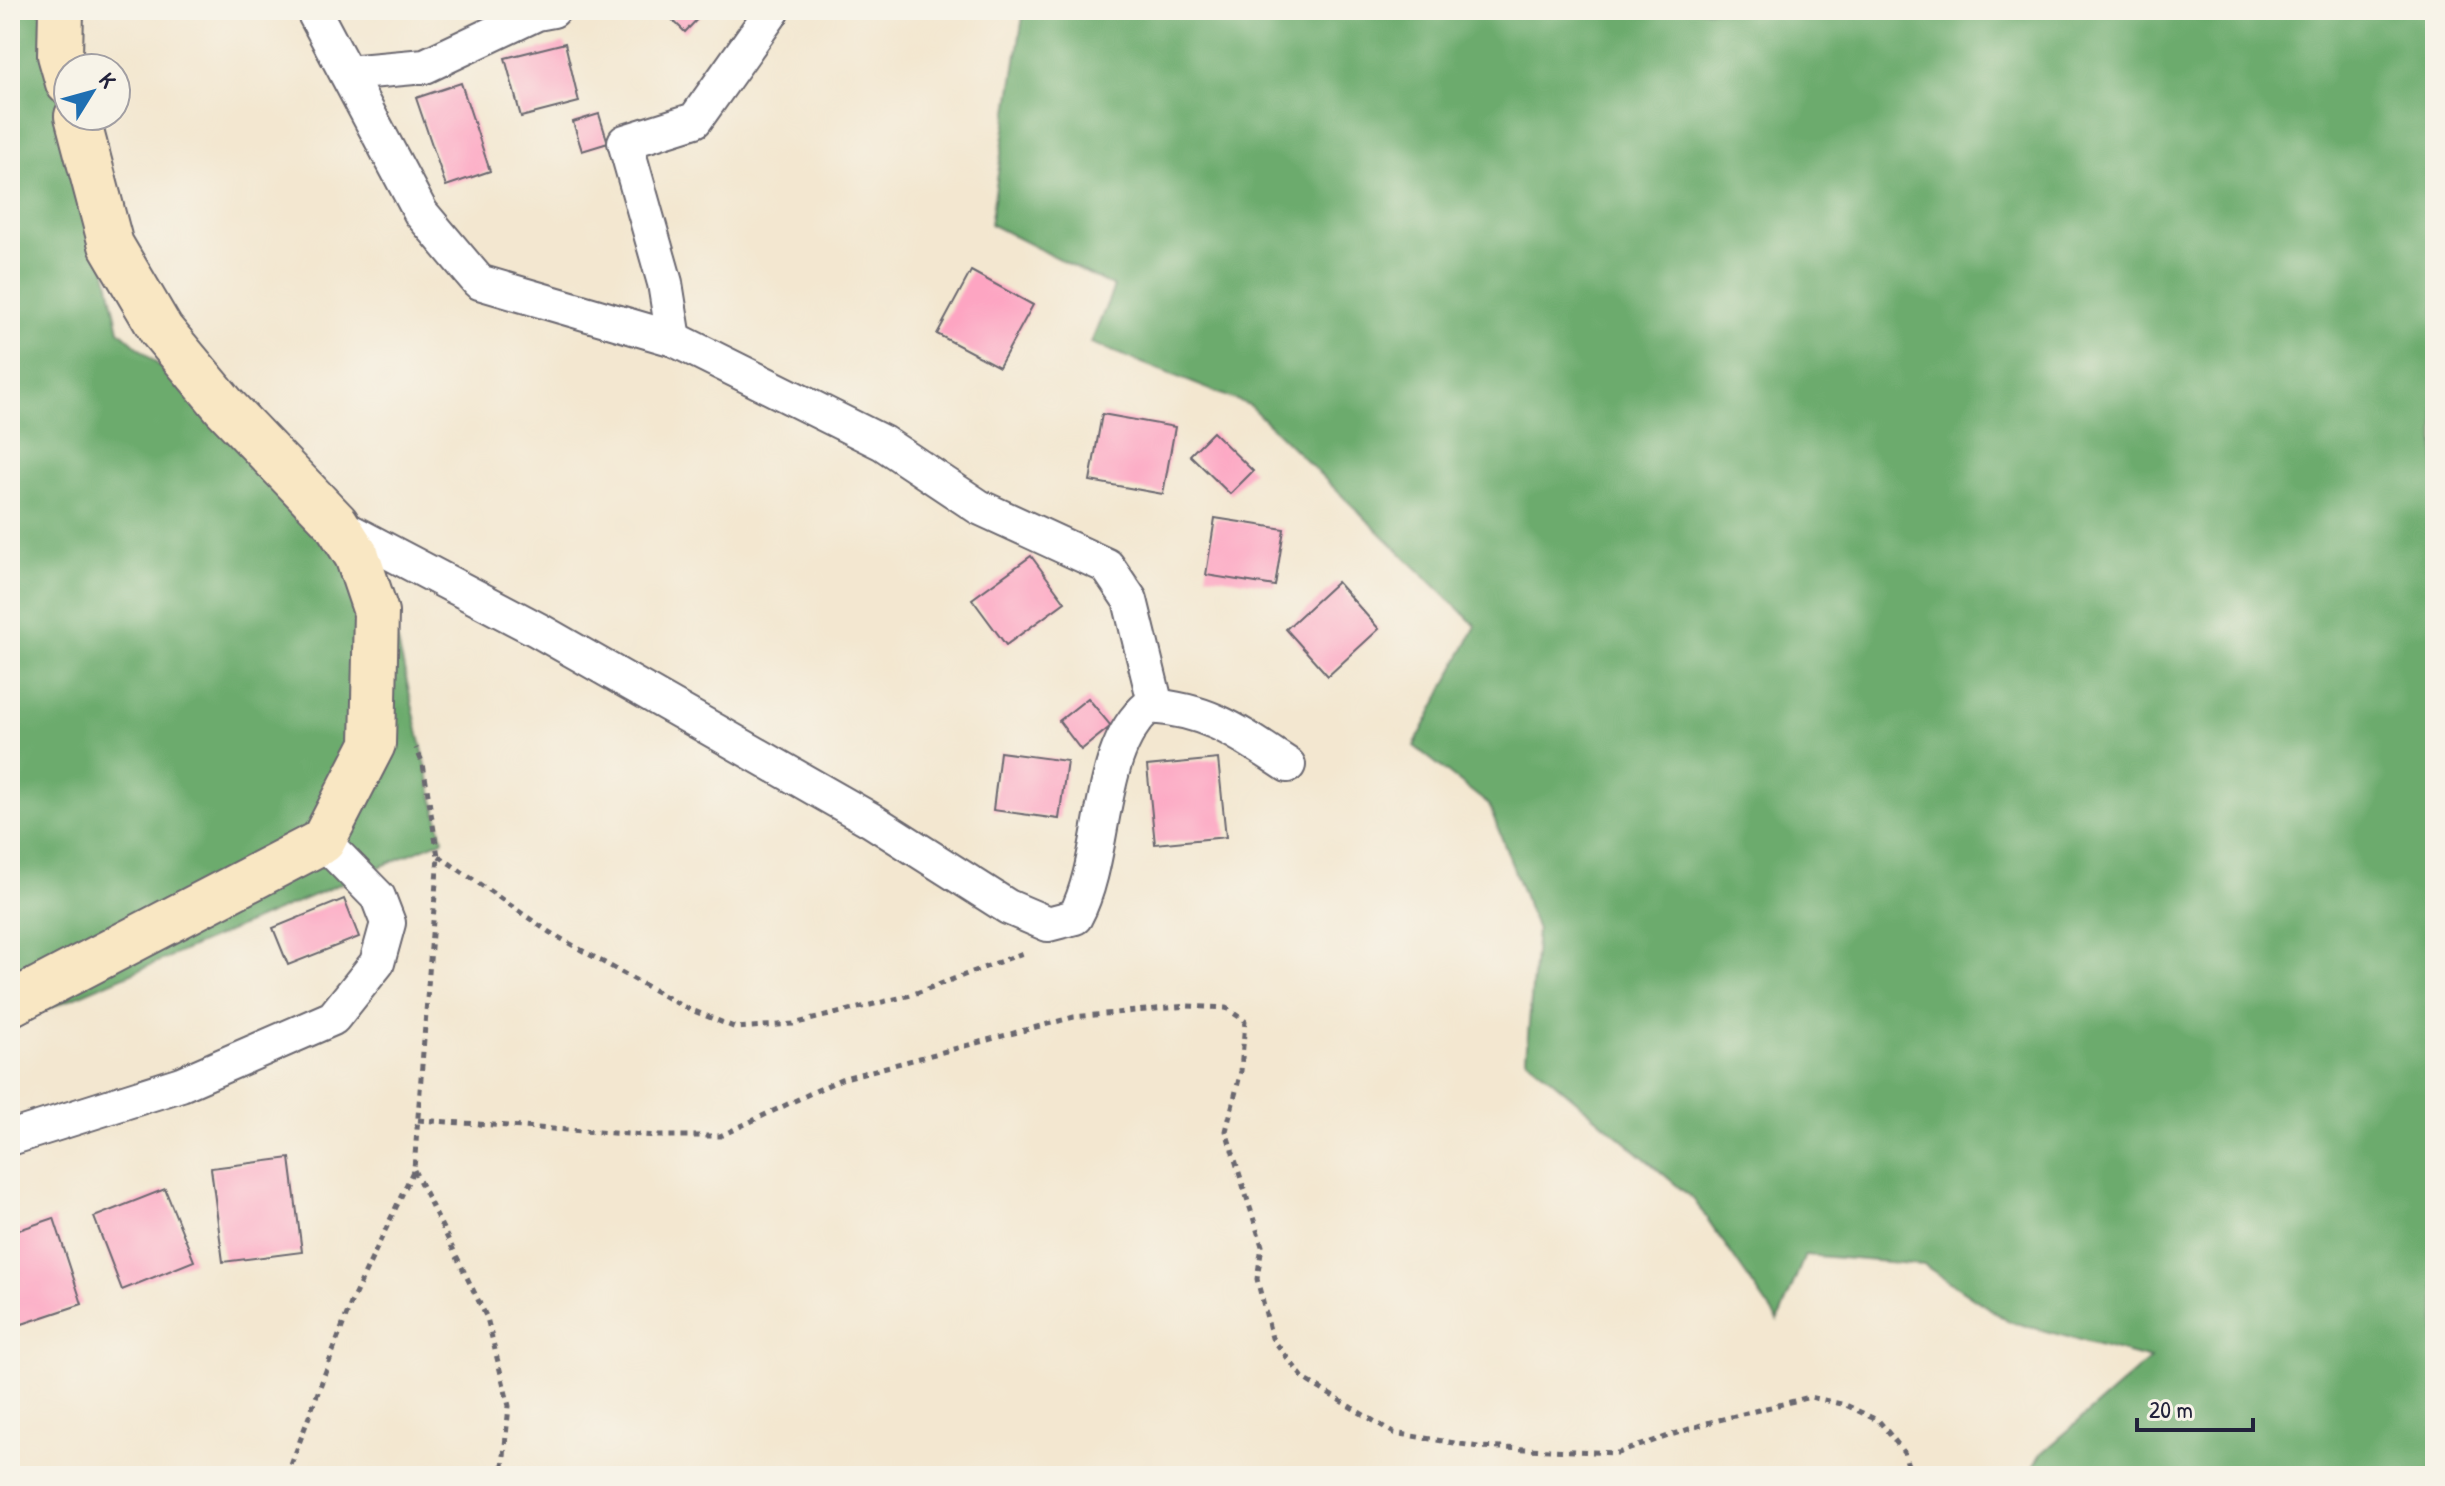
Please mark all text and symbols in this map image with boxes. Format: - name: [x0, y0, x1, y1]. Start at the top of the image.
- north arrow: [52, 52, 132, 132]
- text: K: [93, 66, 124, 94]
- scale bar: [2137, 1382, 2253, 1432]
- text: 20 m: [2149, 1393, 2193, 1425]

